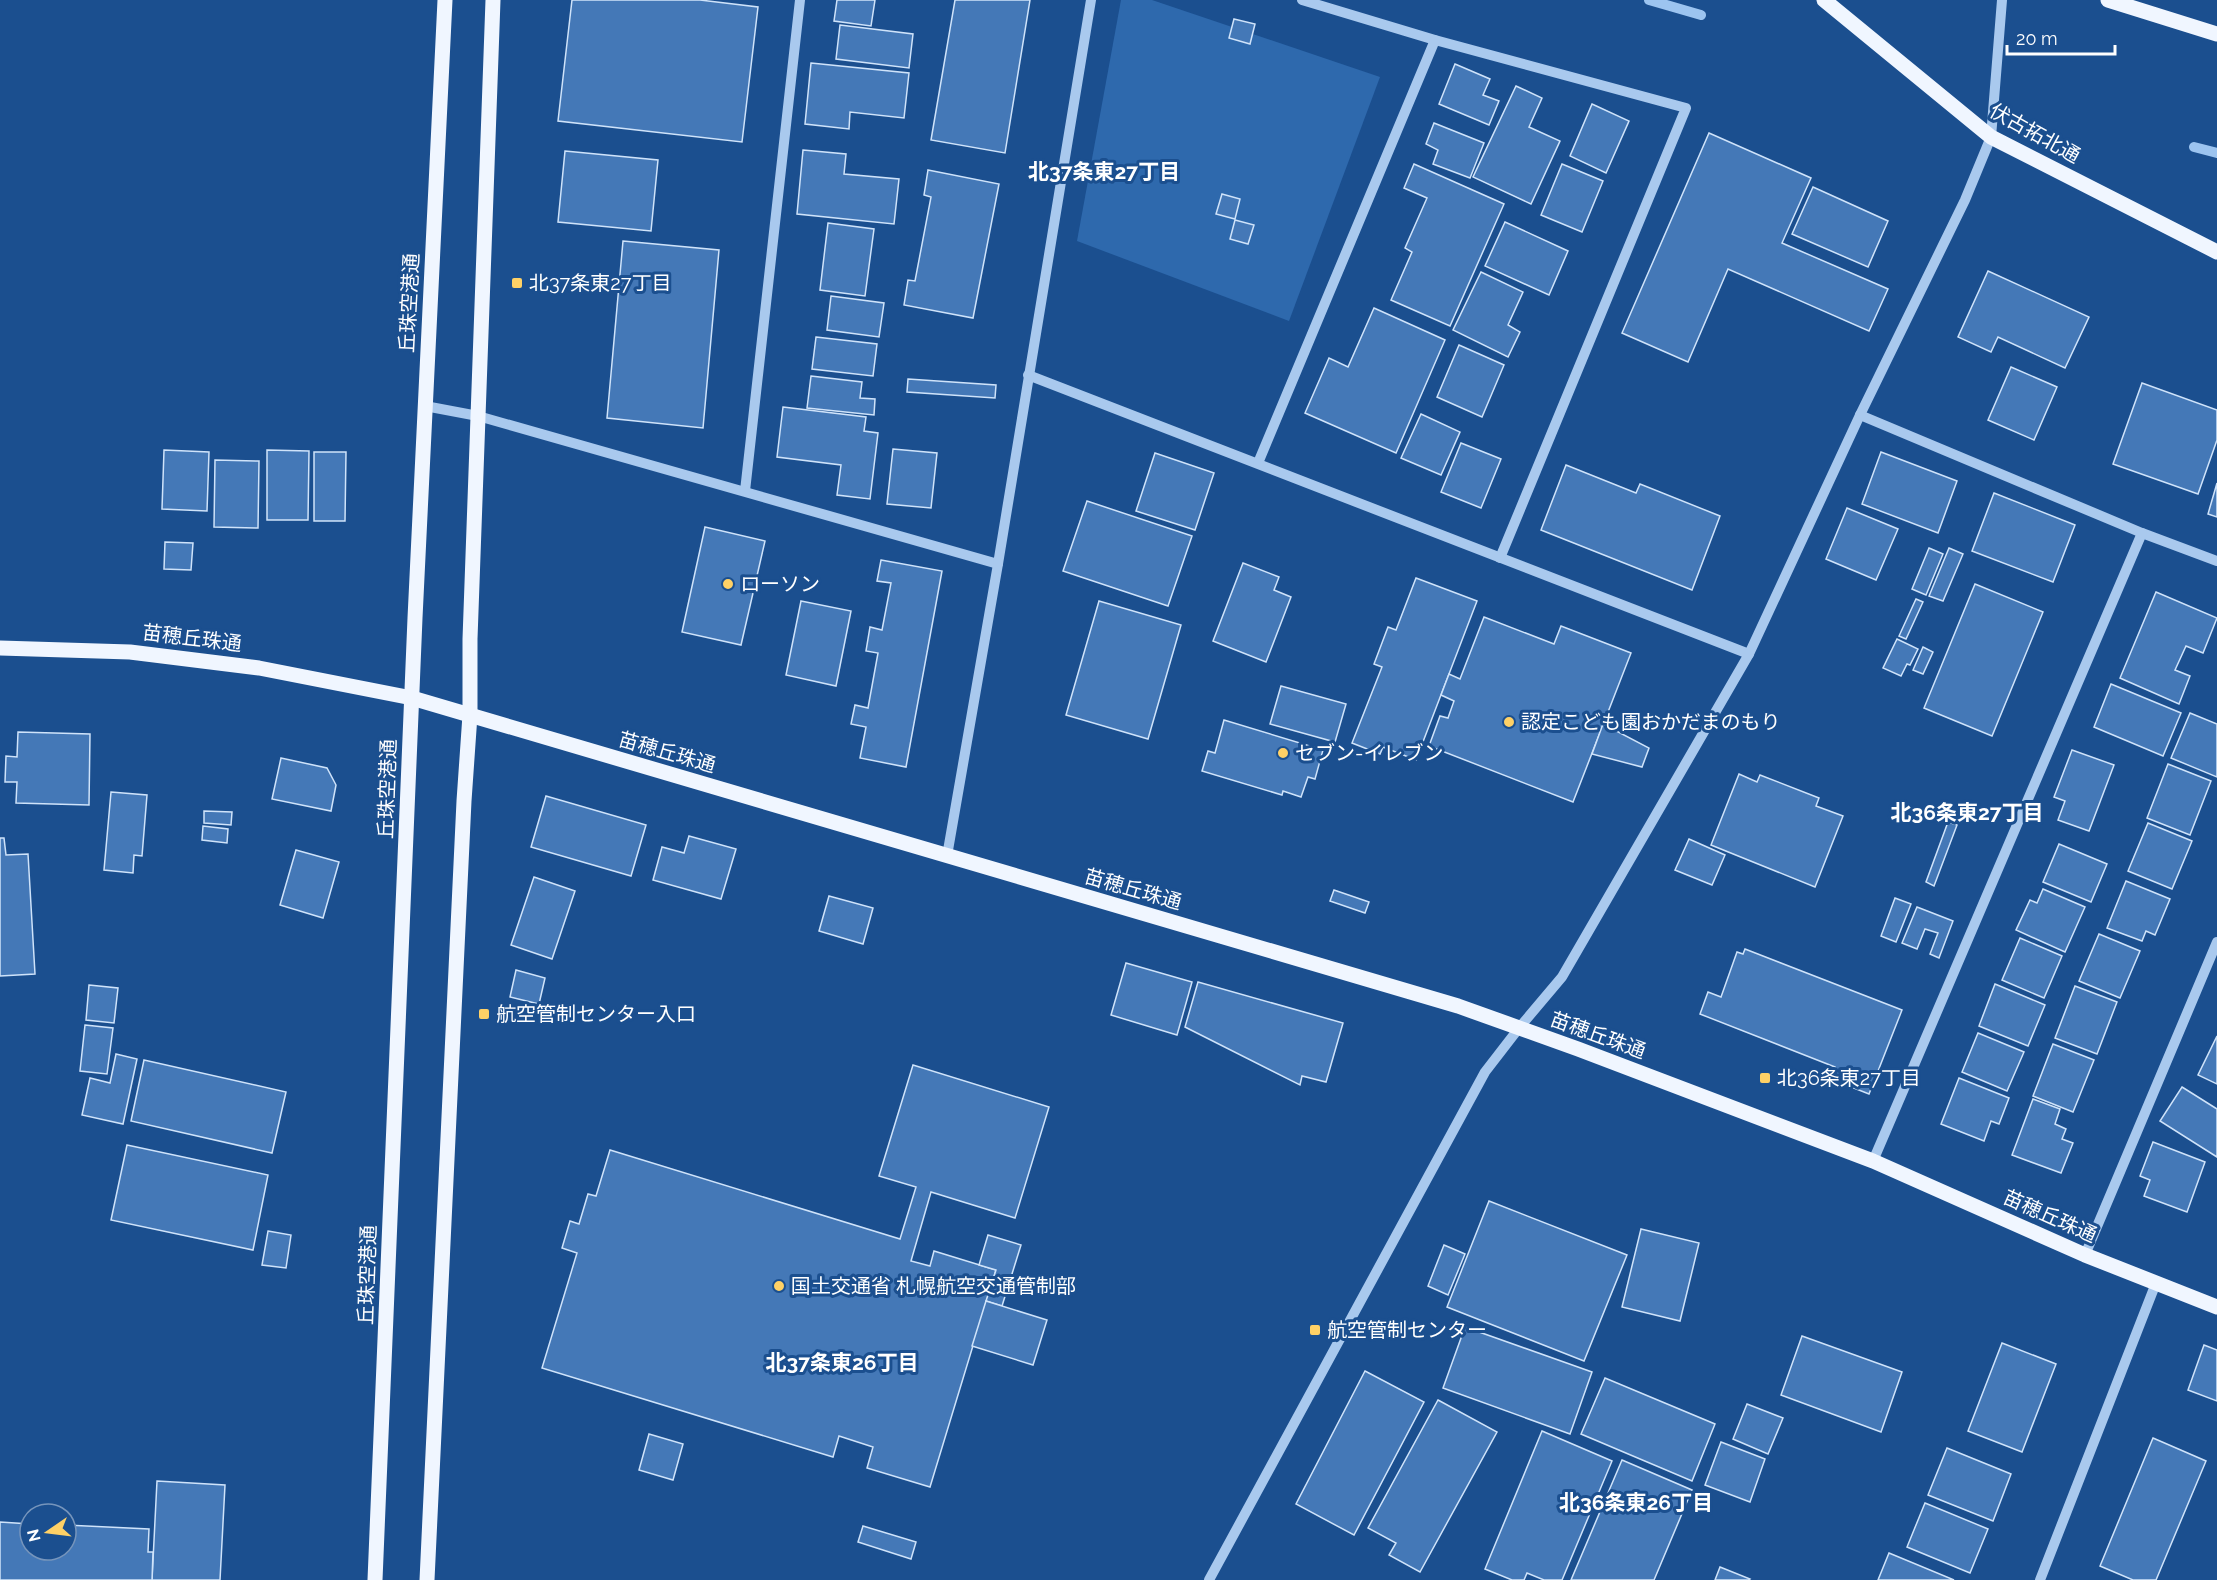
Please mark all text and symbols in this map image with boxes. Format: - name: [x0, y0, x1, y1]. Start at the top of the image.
- scale bar: [2007, 18, 2115, 56]
- text: 20 m: [2016, 28, 2058, 49]
- street label: 伏古拓北通: [1985, 98, 2085, 168]
- district label: 北37条東27丁目: [1028, 159, 1180, 184]
- street label: 丘珠空港通: [394, 252, 424, 354]
- place label: 北37条東27丁目: [529, 271, 671, 295]
- marker: 北37条東27丁目: [510, 276, 524, 290]
- place label: ローソン: [740, 572, 820, 596]
- marker: ローソン: [721, 577, 735, 591]
- street label: 苗穂丘珠通: [141, 620, 243, 656]
- place label: 認定こども園おかだまのもり: [1521, 710, 1781, 734]
- marker: 認定こども園おかだまのもり: [1502, 715, 1516, 729]
- street label: 苗穂丘珠通: [616, 727, 718, 777]
- street label: 丘珠空港通: [373, 739, 401, 839]
- place label: セブン-イレブン: [1295, 741, 1443, 765]
- marker: セブン-イレブン: [1276, 746, 1290, 760]
- district label: 北36条東27丁目: [1890, 800, 2044, 825]
- street label: 苗穂丘珠通: [1082, 864, 1184, 914]
- place label: 航空管制センター入口: [496, 1002, 696, 1026]
- marker: 航空管制センター入口: [477, 1007, 491, 1021]
- street label: 苗穂丘珠通: [1547, 1007, 1649, 1063]
- place label: 北36条東27丁目: [1777, 1066, 1921, 1090]
- marker: 北36条東27丁目: [1758, 1071, 1772, 1085]
- street label: 苗穂丘珠通: [1999, 1185, 2101, 1247]
- street label: 丘珠空港通: [353, 1225, 381, 1325]
- place label: 国土交通省 札幌航空交通管制部: [791, 1274, 1076, 1298]
- marker: 国土交通省 札幌航空交通管制部: [772, 1279, 786, 1293]
- place label: 航空管制センター: [1327, 1318, 1487, 1342]
- marker: 航空管制センター: [1308, 1323, 1322, 1337]
- district label: 北37条東26丁目: [765, 1350, 919, 1375]
- district label: 北36条東26丁目: [1559, 1490, 1713, 1515]
- north arrow: [18, 1502, 78, 1562]
- text: N: [23, 1527, 45, 1544]

